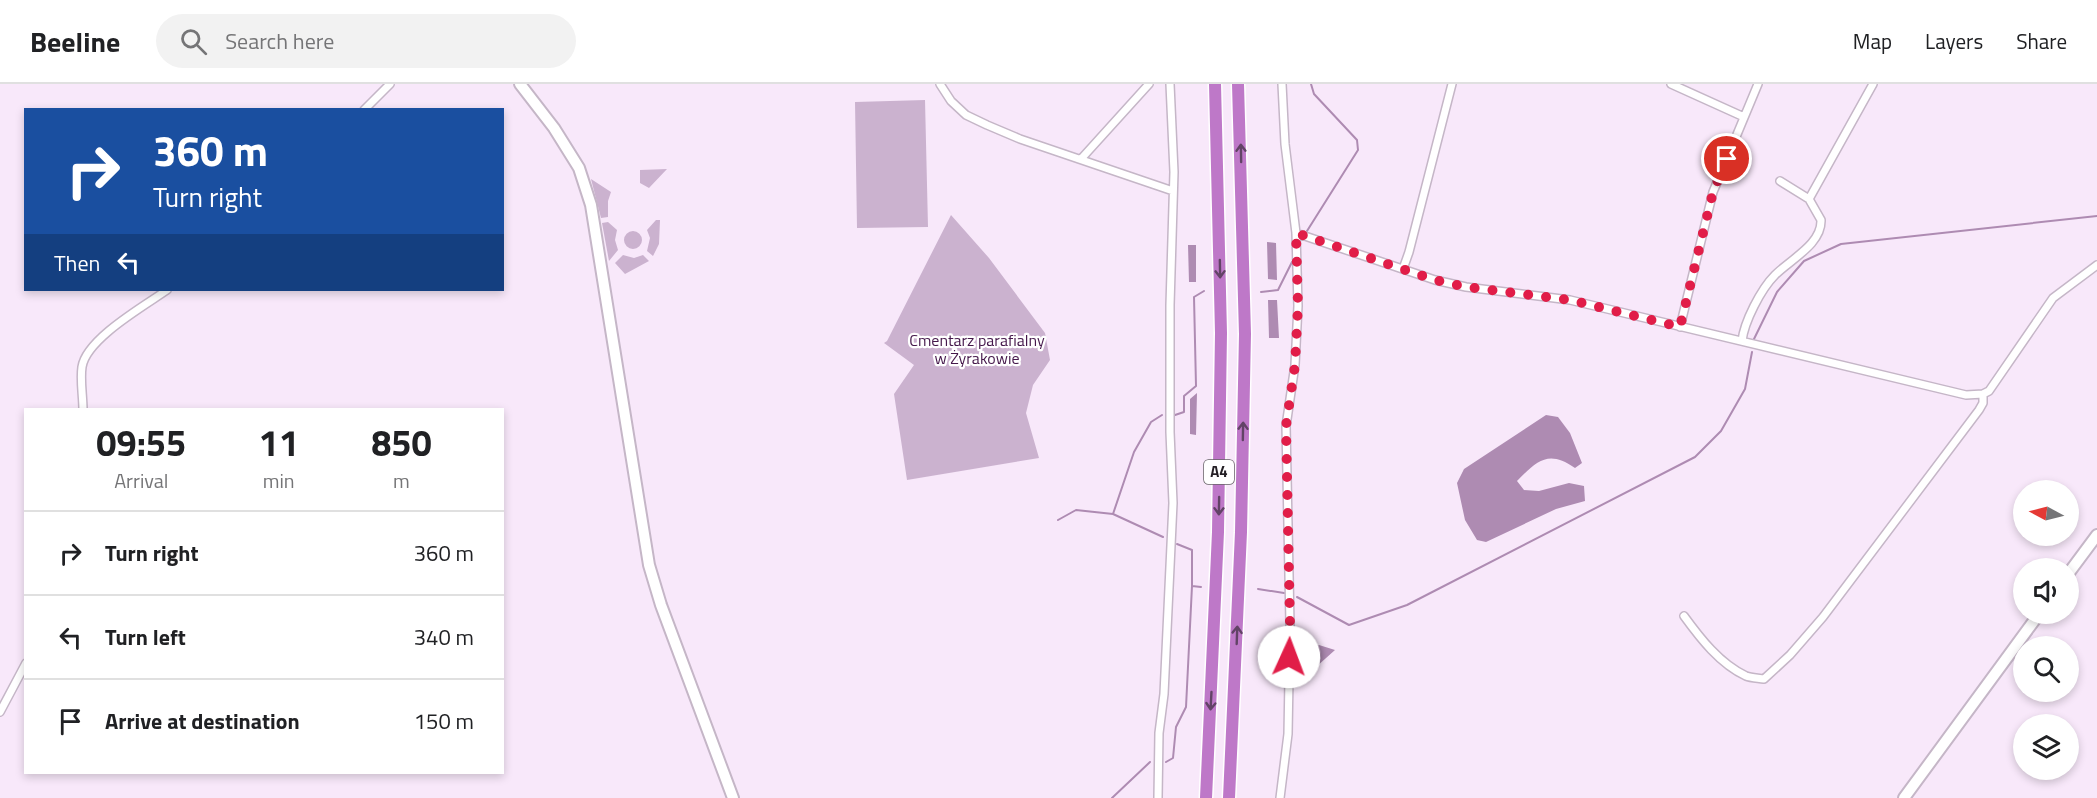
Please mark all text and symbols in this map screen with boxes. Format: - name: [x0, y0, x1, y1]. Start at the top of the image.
- search box: [156, 14, 576, 68]
- text: Beeline: [30, 20, 120, 63]
- text: Search here: [225, 24, 334, 58]
- icon: search: [177, 25, 210, 58]
- text: Map: [1853, 25, 1892, 57]
- text: Layers: [1925, 25, 1983, 57]
- text: Share: [2016, 25, 2067, 57]
- text: 360 m: [153, 118, 268, 182]
- icon: right: [54, 132, 132, 210]
- pin: [1701, 133, 1752, 184]
- icon: arrive: [1710, 142, 1743, 175]
- one-way arrow: [1235, 144, 1247, 164]
- text: Turn right: [153, 176, 262, 217]
- text: Then: [54, 246, 100, 280]
- icon: left: [112, 246, 145, 279]
- one-way arrow: [1215, 258, 1226, 278]
- park label: Cmentarz parafialny w Żyrakowie: [909, 328, 1045, 370]
- text: 09:55: [96, 415, 186, 470]
- text: 11: [259, 415, 299, 470]
- text: 850: [371, 415, 432, 470]
- one-way arrow: [1238, 422, 1249, 442]
- road number: A4: [1204, 460, 1234, 484]
- text: Arrival: [114, 465, 168, 496]
- text: min: [263, 465, 295, 496]
- text: m: [393, 465, 410, 496]
- north arrow: [2013, 480, 2079, 546]
- map controls: [2013, 480, 2079, 780]
- one-way arrow: [1213, 495, 1224, 515]
- text: Turn right: [105, 536, 199, 570]
- text: 360 m: [414, 536, 474, 570]
- icon: right: [54, 537, 87, 570]
- button: sound: [2013, 558, 2079, 624]
- text: Turn left: [105, 620, 186, 654]
- text: 340 m: [414, 620, 474, 654]
- icon: left: [54, 621, 87, 654]
- one-way arrow: [1232, 625, 1243, 645]
- position arrow: [1257, 625, 1321, 689]
- button: search: [2013, 636, 2079, 702]
- one-way arrow: [1205, 690, 1216, 710]
- text: Arrive at destination: [105, 704, 300, 738]
- text: 150 m: [414, 704, 474, 738]
- icon: arrive: [54, 705, 87, 738]
- button: layers: [2013, 714, 2079, 780]

